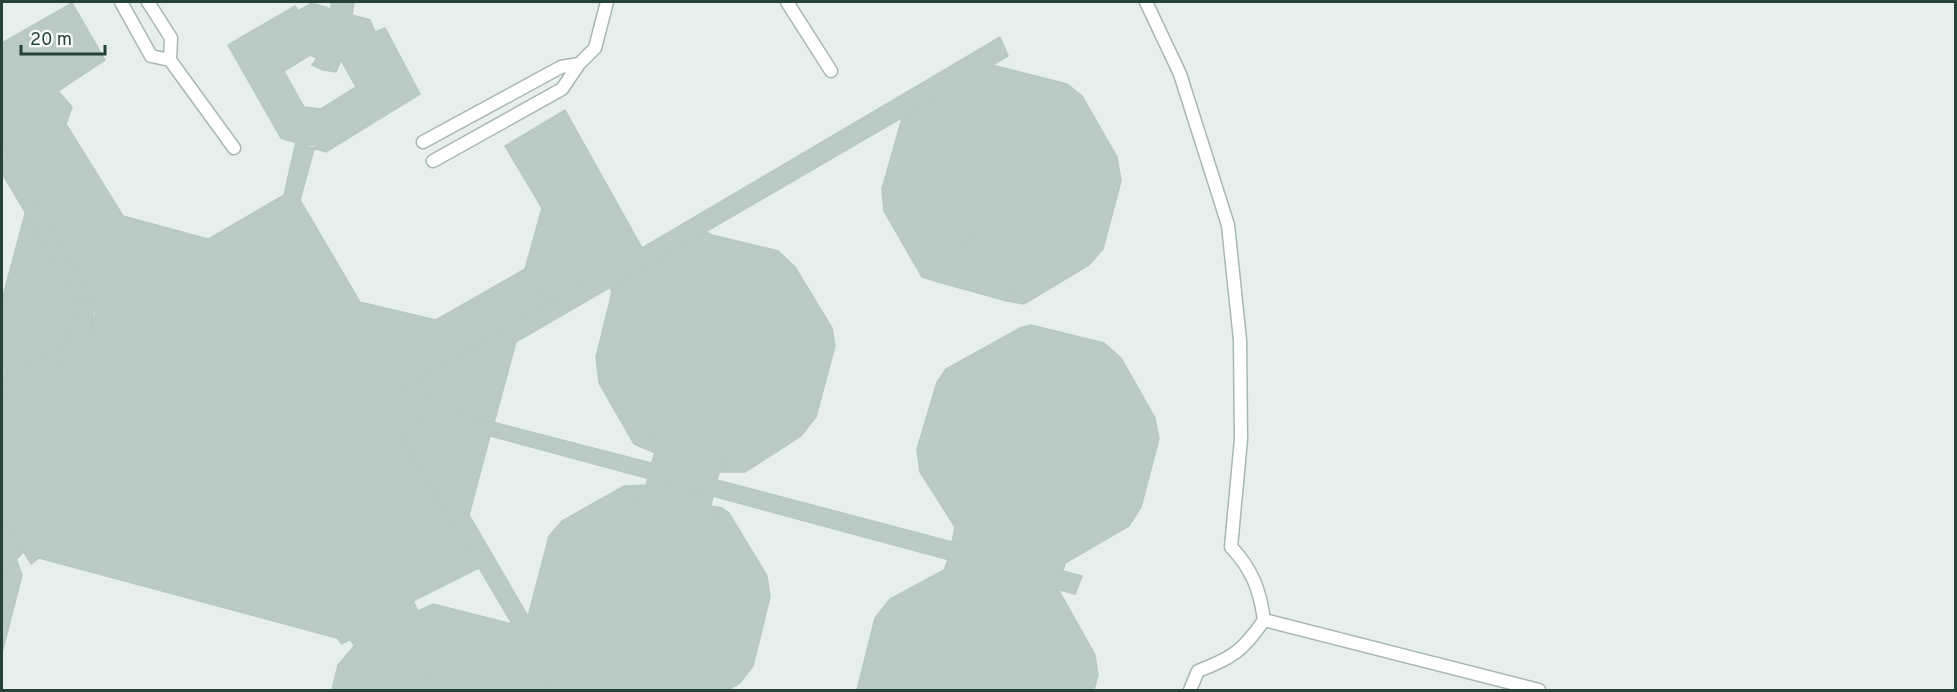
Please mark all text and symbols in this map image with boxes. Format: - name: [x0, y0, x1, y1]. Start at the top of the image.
- scale bar: [21, 18, 105, 56]
- text: 20 m: [30, 29, 72, 52]

